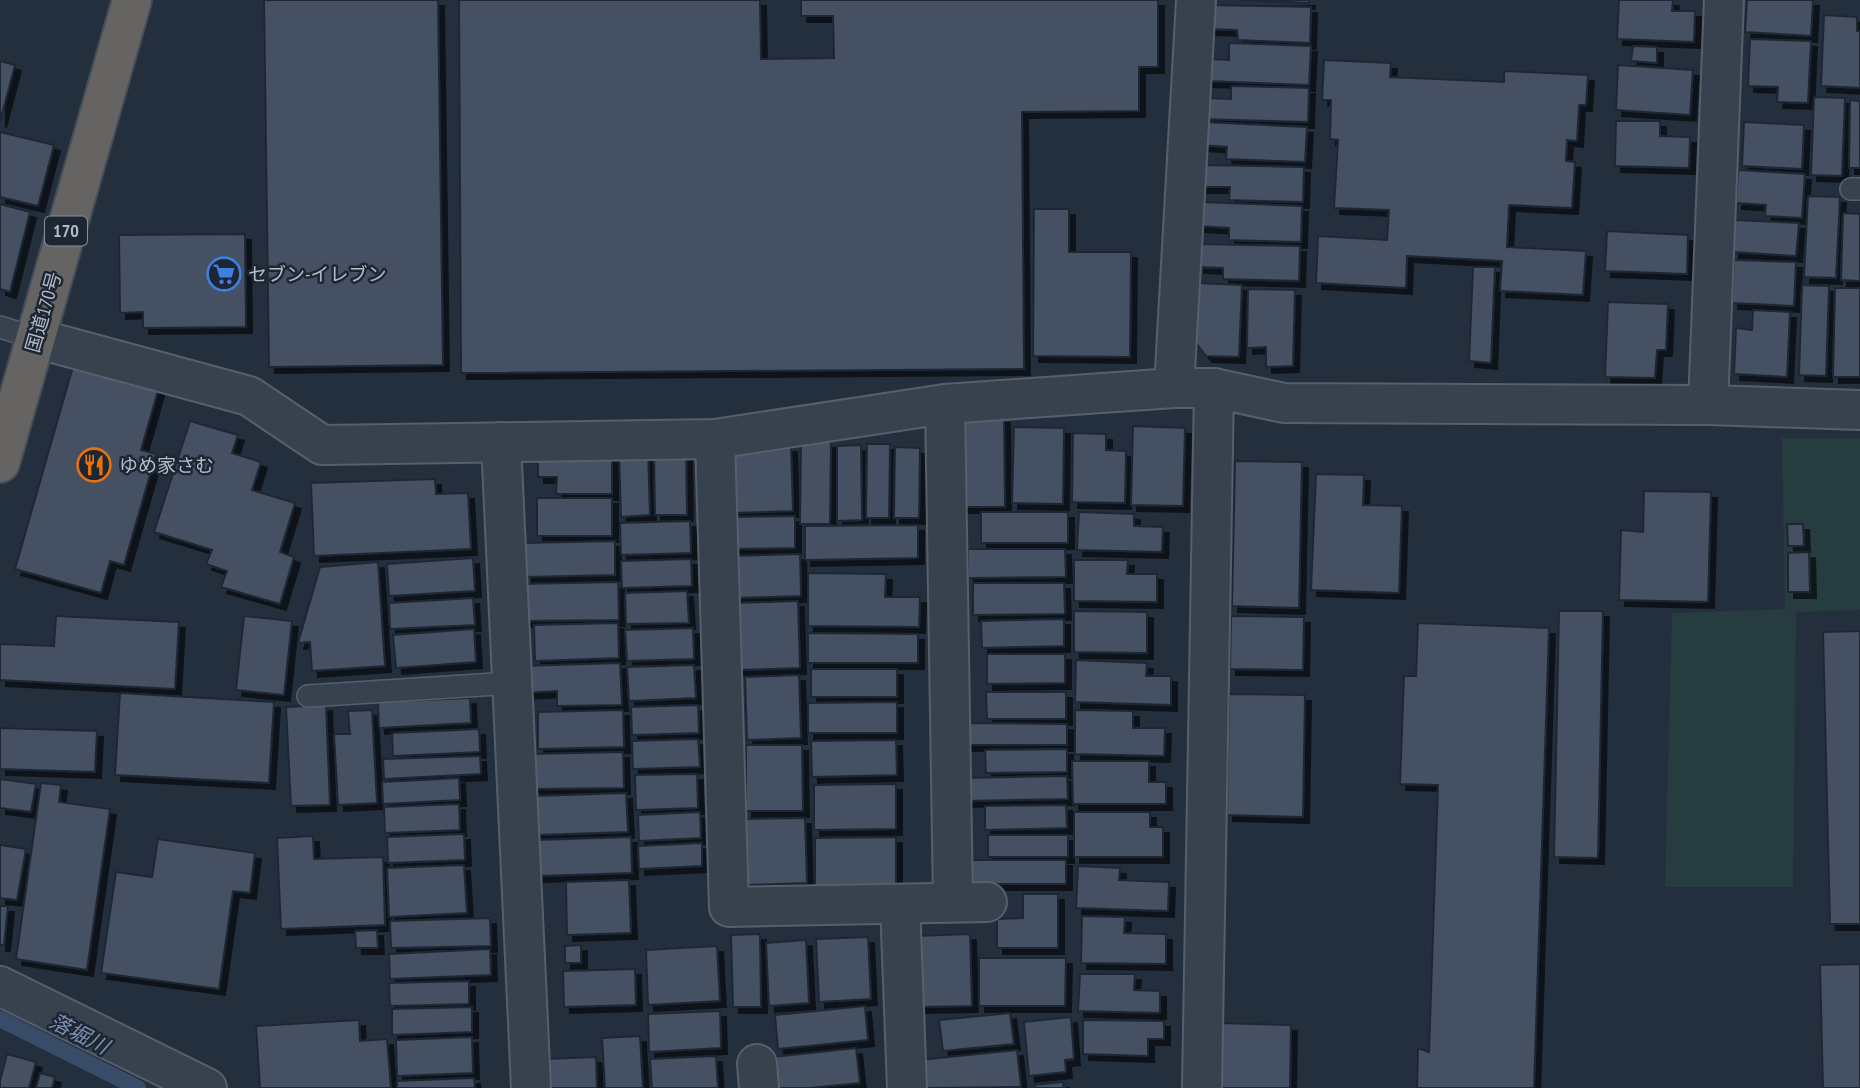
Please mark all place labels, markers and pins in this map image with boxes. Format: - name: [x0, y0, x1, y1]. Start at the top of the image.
- supermarket icon: セブン-イレブン: [205, 255, 243, 293]
- place label: セブン-イレブン: [248, 262, 387, 286]
- restaurant icon: ゆめ家さむ: [75, 446, 113, 484]
- place label: ゆめ家さむ: [119, 453, 214, 477]

